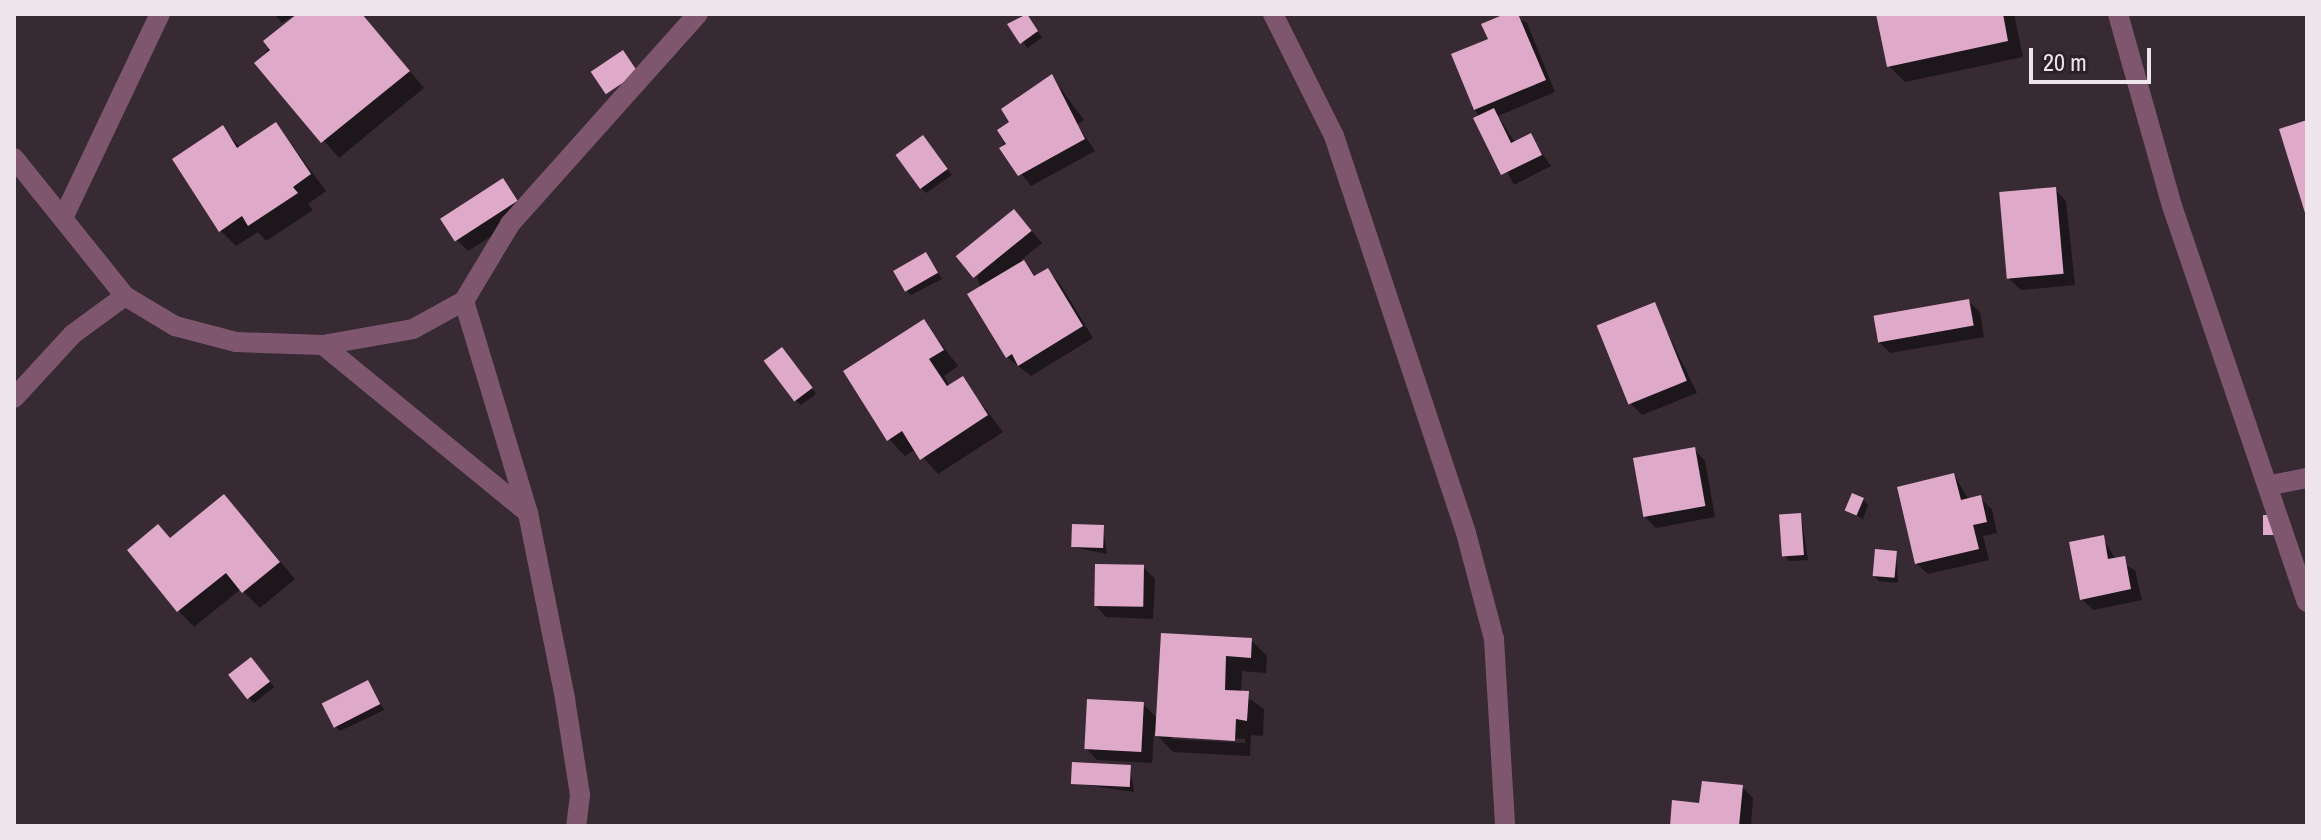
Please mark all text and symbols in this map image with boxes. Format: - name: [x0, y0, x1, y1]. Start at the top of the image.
- scale bar: [2033, 32, 2155, 82]
- text: 20 m: [2043, 46, 2087, 78]

